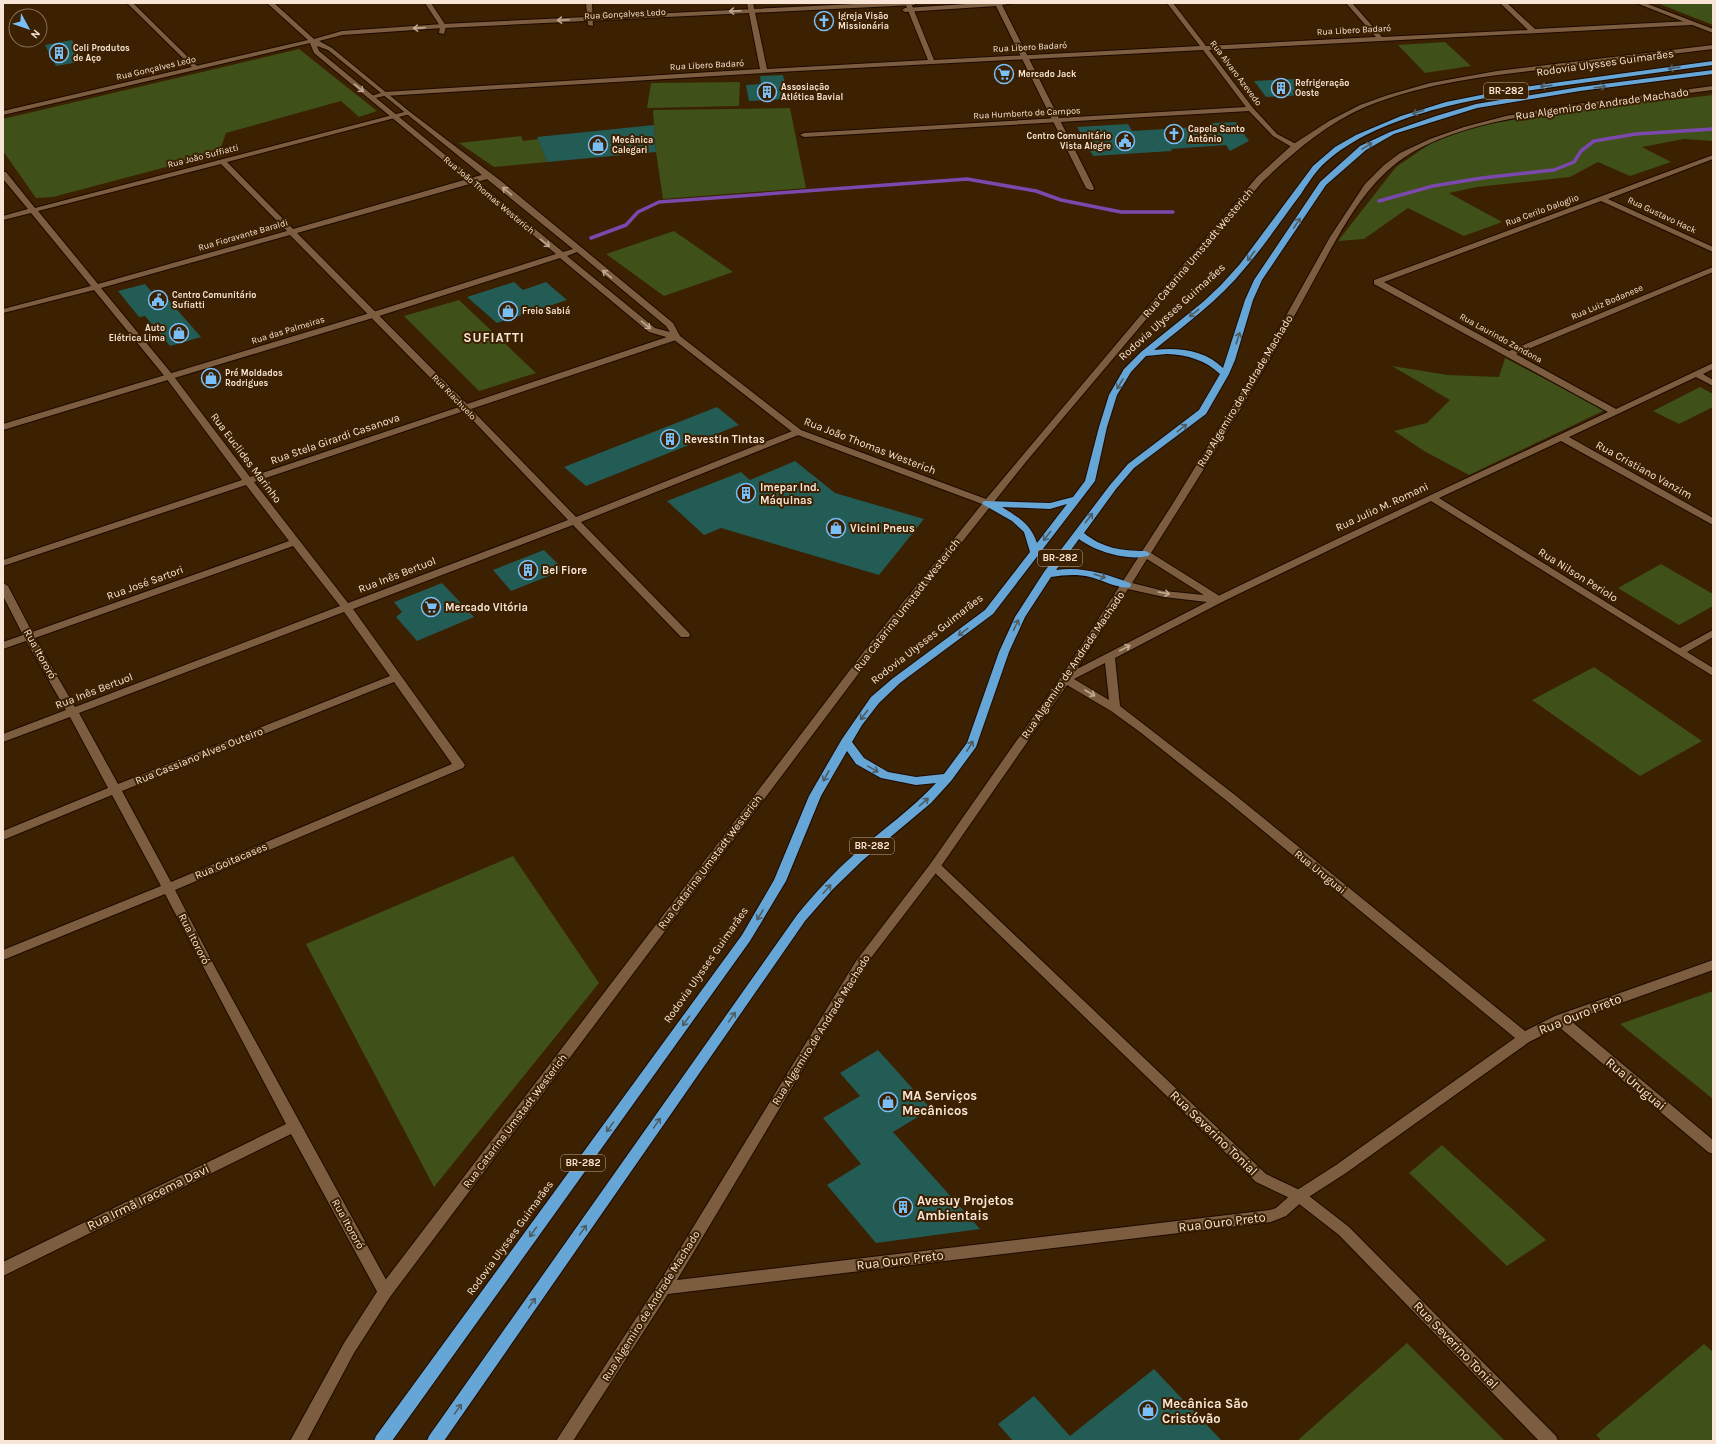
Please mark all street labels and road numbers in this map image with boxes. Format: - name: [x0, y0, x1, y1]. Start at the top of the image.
- street label: Rua Gonçalves Ledo: [584, 7, 666, 22]
- street label: Rua Libero Badaró: [1317, 23, 1391, 37]
- street label: Rua Alvaro Azevedo: [1208, 38, 1264, 108]
- street label: Rua Libero Badaró: [993, 40, 1067, 54]
- street label: Rodovia Ulysses Guimarães: [1535, 47, 1675, 79]
- street label: Rua Gonçalves Ledo: [115, 54, 197, 83]
- street label: Rua Libero Badaró: [670, 58, 744, 72]
- road number: BR-282: [1484, 83, 1528, 99]
- street label: Rua Algemiro de Andrade Machado: [1515, 85, 1689, 123]
- street label: Rua Humberto de Campos: [973, 105, 1081, 121]
- street label: Rua João Suffiatti: [166, 142, 240, 170]
- street label: Rua João Thomas Westerich: [442, 154, 536, 236]
- street label: Rua Catarina Umstadt Westerich: [1140, 186, 1256, 320]
- street label: Rua Cerilo Daloglio: [1504, 192, 1580, 228]
- street label: Rua Gustavo Hack: [1626, 195, 1698, 235]
- street label: Rua Fioravante Baraldi: [197, 217, 289, 253]
- street label: Rodovia Ulysses Guimarães: [1116, 261, 1228, 363]
- street label: Rua Luiz Bodanese: [1570, 282, 1645, 322]
- street label: Rua Laurindo Zandona: [1458, 311, 1544, 365]
- street label: Rua Algemiro de Andrade Machado: [1194, 313, 1296, 469]
- street label: Rua das Palmeiras: [250, 314, 326, 346]
- street label: Rua Riachuelo: [430, 372, 478, 422]
- street label: Rua Euclides Marinho: [208, 410, 284, 506]
- street label: Rua Stela Girardi Casanova: [269, 411, 401, 467]
- street label: Rua João Thomas Westerich: [802, 415, 938, 477]
- street label: Rua Cristiano Vanzim: [1594, 438, 1694, 502]
- street label: Rua Julio M. Romani: [1333, 480, 1431, 534]
- street label: Rua Catarina Umstadt Westerich: [851, 536, 963, 674]
- street label: Rua Nilson Periolo: [1536, 545, 1620, 605]
- road number: BR-282: [1038, 550, 1082, 566]
- street label: Rua Inês Bertuol: [356, 554, 438, 596]
- street label: Rua José Sartori: [105, 563, 185, 603]
- street label: Rua Algemiro de Andrade Machado: [1019, 589, 1127, 741]
- street label: Rodovia Ulysses Guimarães: [868, 591, 986, 687]
- street label: Rua Itororó: [21, 627, 59, 681]
- street label: Rua Inês Bertuol: [53, 670, 135, 712]
- street label: Rua Cassiano Alves Outeiro: [133, 724, 265, 788]
- street label: Rua Catarina Umstadt Westerich: [655, 792, 765, 932]
- road number: BR-282: [850, 838, 894, 854]
- street label: Rua Goitacases: [193, 840, 269, 882]
- street label: Rua Uruguai: [1292, 847, 1348, 897]
- street label: Rodovia Ulysses Guimarães: [661, 904, 751, 1025]
- street label: Rua Itororó: [176, 911, 212, 967]
- street label: Rua Algemiro de Andrade Machado: [769, 952, 873, 1108]
- street label: Rua Ouro Preto: [1536, 991, 1624, 1037]
- street label: Rua Catarina Umstadt Westerich: [460, 1051, 570, 1191]
- street label: Rua Uruguai: [1603, 1055, 1669, 1113]
- street label: Rua Severino Tonial: [1167, 1087, 1261, 1179]
- road number: BR-282: [561, 1155, 605, 1171]
- street label: Rua Irmã Iracema Davi: [84, 1161, 212, 1233]
- street label: Rodovia Ulysses Guimarães: [464, 1178, 556, 1298]
- street label: Rua Itororó: [329, 1197, 367, 1251]
- street label: Rua Ouro Preto: [1178, 1209, 1266, 1235]
- street label: Rua Algemiro de Andrade Machado: [599, 1228, 703, 1384]
- street label: Rua Ouro Preto: [856, 1247, 944, 1273]
- street label: Rua Severino Tonial: [1410, 1298, 1502, 1392]

